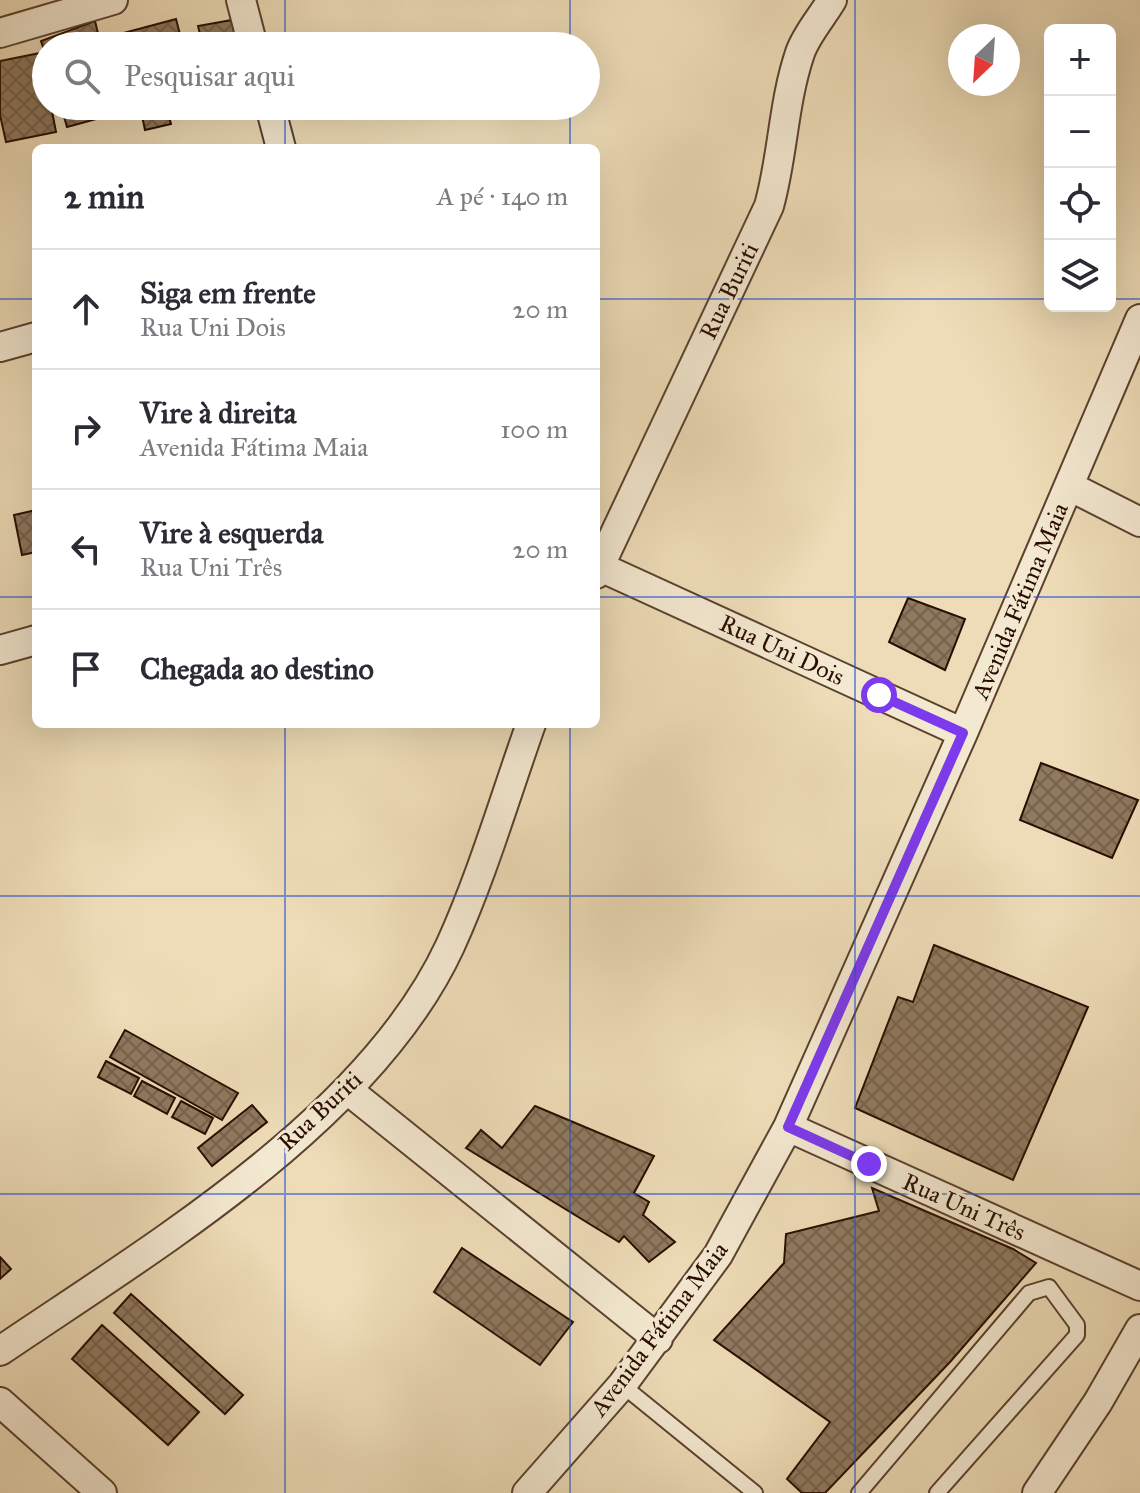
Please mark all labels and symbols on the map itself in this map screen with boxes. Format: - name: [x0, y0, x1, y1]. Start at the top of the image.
- north arrow: [948, 24, 1020, 96]
- street label: Rua Buriti: [693, 237, 765, 344]
- street label: Avenida Fátima Maia: [965, 497, 1075, 705]
- street label: Rua Uni Dois: [715, 608, 849, 692]
- route start: [861, 677, 897, 713]
- street label: Rua Buriti: [272, 1064, 369, 1157]
- route end: [851, 1146, 887, 1182]
- street label: Rua Uni Três: [898, 1167, 1030, 1247]
- street label: Avenida Fátima Maia: [583, 1235, 735, 1423]

